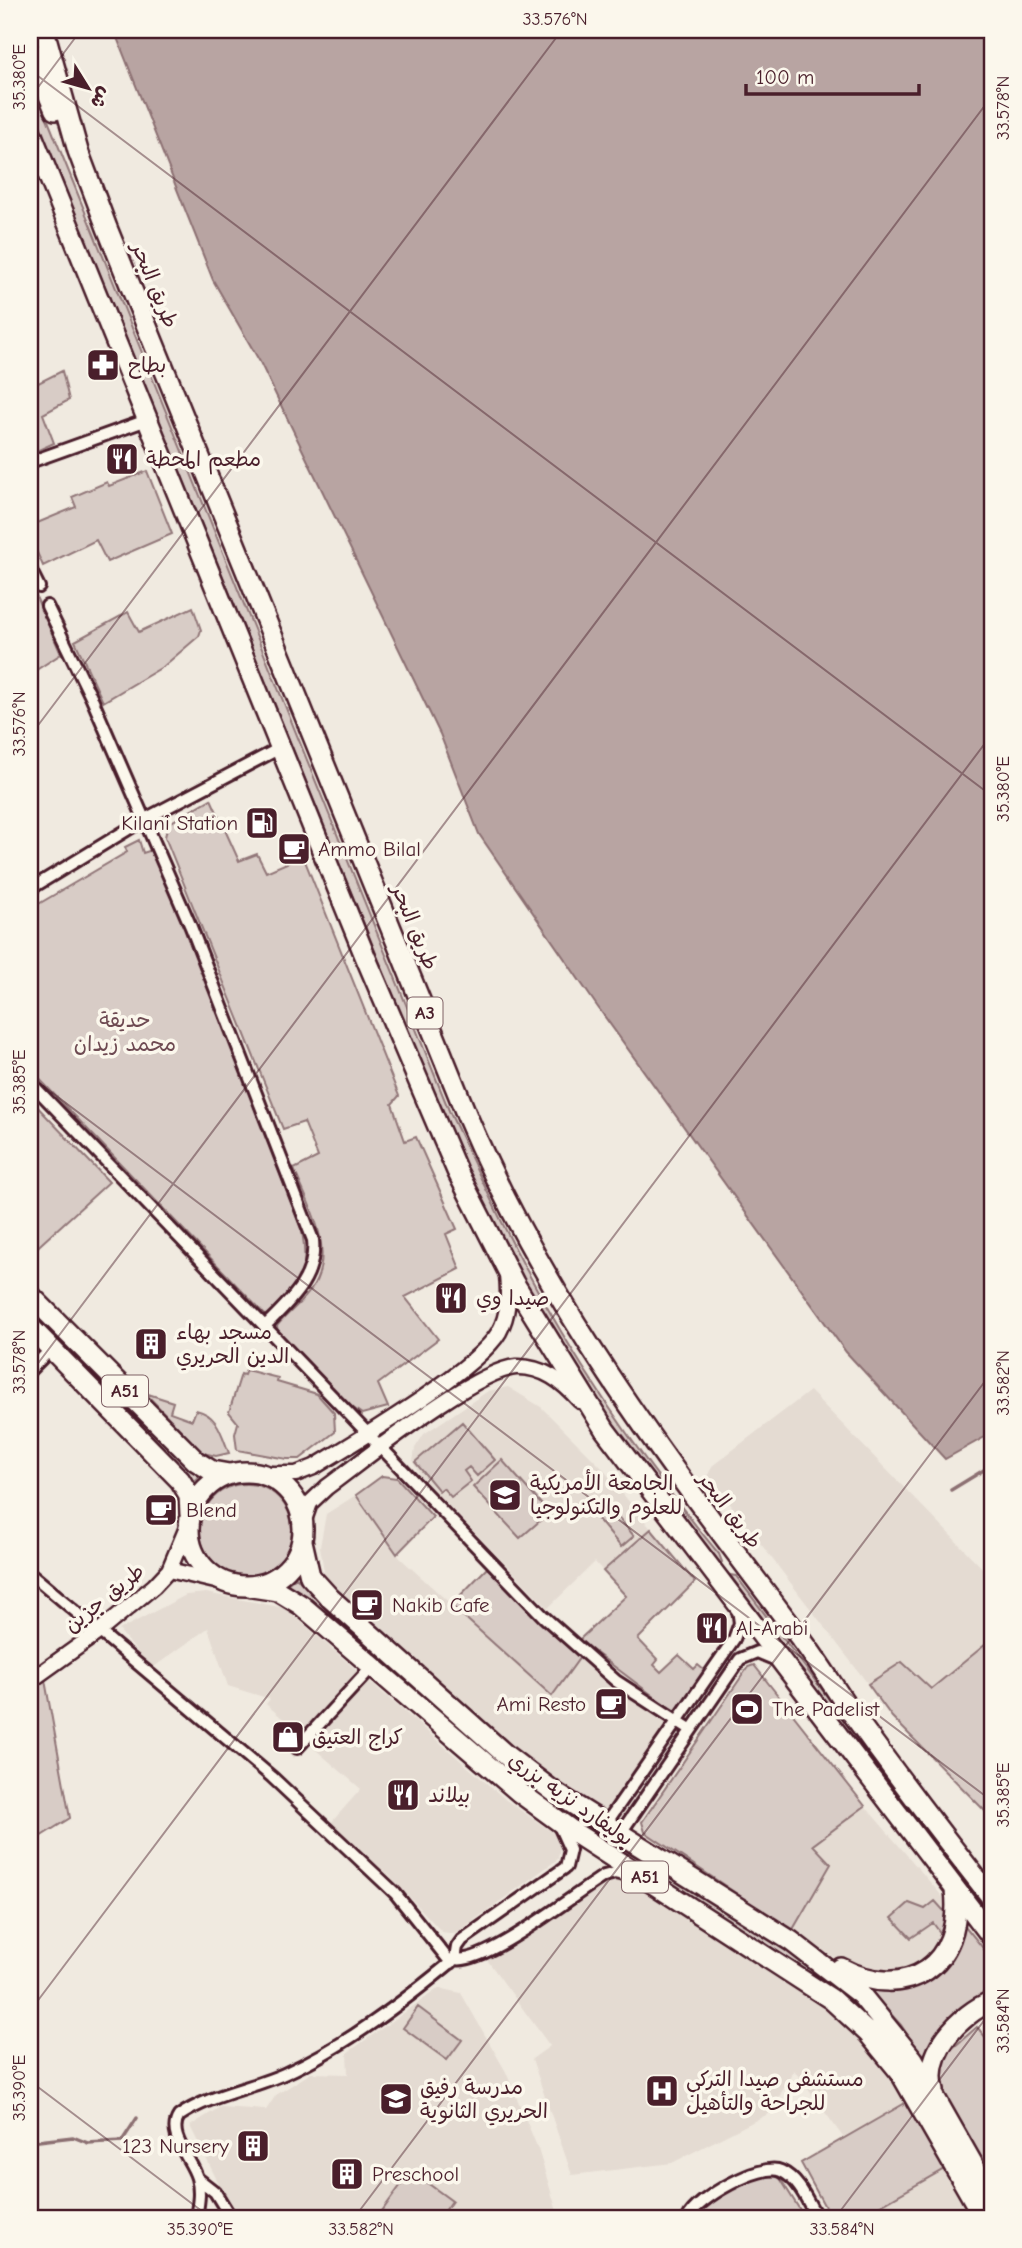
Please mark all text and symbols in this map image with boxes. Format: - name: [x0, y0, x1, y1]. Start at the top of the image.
- text: 33.576°N: [522, 9, 588, 30]
- text: 35.380°E: [9, 44, 30, 110]
- north arrow: [52, 52, 122, 122]
- scale bar: [746, 52, 919, 96]
- text: 100 m: [756, 65, 814, 89]
- text: 33.578°N: [993, 76, 1014, 140]
- text: ش: [86, 83, 116, 113]
- street label: طريق البحر: [125, 237, 183, 332]
- pharmacy icon: بطاح: [84, 346, 122, 384]
- place label: بطاح: [128, 353, 166, 379]
- restaurant icon: مطعم المحطة: [103, 440, 141, 478]
- place label: مطعم المحطة: [146, 447, 261, 475]
- text: 33.576°N: [9, 691, 30, 757]
- text: 35.380°E: [993, 756, 1014, 822]
- fuel station icon: Kilani Station: [243, 804, 281, 842]
- place label: Kilani Station: [121, 811, 238, 835]
- cafe icon: Ammo Bilal: [275, 830, 313, 868]
- place label: Ammo Bilal: [318, 837, 421, 861]
- street label: طريق البحر: [385, 879, 443, 974]
- road number: A3: [408, 998, 442, 1028]
- park label: حديقة محمد زيدان: [74, 1008, 176, 1056]
- text: 35.385°E: [9, 1049, 30, 1115]
- restaurant icon: صيدا وي: [432, 1279, 470, 1317]
- place label: صيدا وي: [476, 1286, 550, 1313]
- place label: مسجد بهاء الدين الحريري: [176, 1320, 289, 1371]
- building icon: مسجد بهاء الدين الحريري: [132, 1325, 170, 1363]
- text: 33.578°N: [9, 1330, 30, 1394]
- text: 33.582°N: [993, 1350, 1014, 1416]
- road number: A51: [102, 1376, 148, 1406]
- street label: طريق البحر: [691, 1465, 767, 1554]
- place label: الجامعة الأمريكية للعلوم والتكنولوجيا: [530, 1469, 682, 1523]
- school or university icon: الجامعة الأمريكية للعلوم والتكنولوجيا: [486, 1476, 524, 1514]
- cafe icon: Blend: [142, 1491, 180, 1529]
- place label: Blend: [186, 1498, 237, 1522]
- street label: طريق جزين: [59, 1559, 149, 1637]
- cafe icon: Nakib Cafe: [348, 1586, 386, 1624]
- place label: Nakib Cafe: [392, 1593, 490, 1617]
- restaurant icon: Al-Arabi: [693, 1609, 731, 1647]
- place label: Al-Arabi: [736, 1616, 808, 1640]
- cafe icon: Ami Resto: [592, 1685, 630, 1723]
- sports icon: The Padelist: [728, 1690, 766, 1728]
- place label: Ami Resto: [497, 1692, 586, 1716]
- place label: The Padelist: [772, 1697, 880, 1721]
- shop icon: كراج العتيق: [269, 1718, 307, 1756]
- place label: كراج العتيق: [312, 1725, 403, 1751]
- street label: بوليفارد نزيه بزري: [502, 1747, 638, 1853]
- text: 35.385°E: [993, 1762, 1014, 1828]
- restaurant icon: بيلاند: [384, 1776, 422, 1814]
- place label: بيلاند: [428, 1783, 470, 1808]
- road number: A51: [622, 1862, 668, 1893]
- text: 33.584°N: [993, 1989, 1014, 2054]
- text: 35.390°E: [9, 2055, 30, 2121]
- place label: مستشفى صيدا التركي للجراحة والتأهيل: [686, 2067, 864, 2115]
- hospital icon: مستشفى صيدا التركي للجراحة والتأهيل: [643, 2072, 681, 2110]
- place label: مدرسة رفيق الحريري الثانوية: [420, 2075, 548, 2126]
- school or university icon: مدرسة رفيق الحريري الثانوية: [377, 2080, 415, 2118]
- building icon: 123 Nursery: [234, 2127, 272, 2165]
- place label: 123 Nursery: [122, 2134, 230, 2158]
- building icon: Preschool: [328, 2155, 366, 2193]
- place label: Preschool: [372, 2162, 459, 2186]
- text: 35.390°E: [167, 2219, 233, 2240]
- text: 33.582°N: [328, 2219, 394, 2240]
- text: 33.584°N: [810, 2219, 875, 2240]

